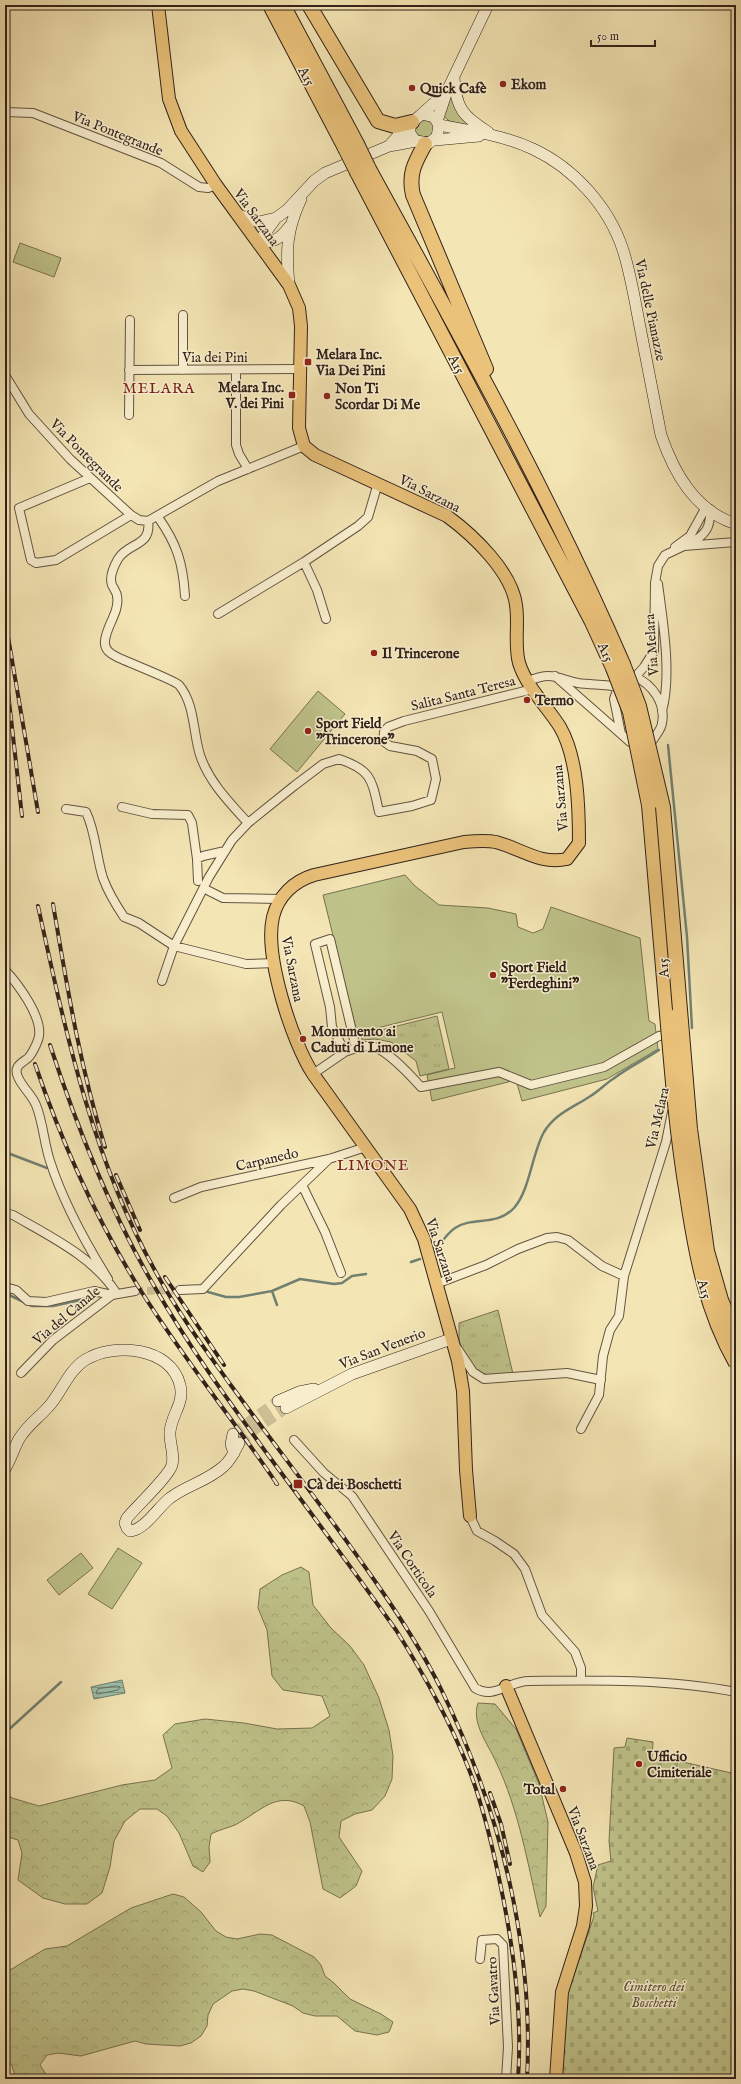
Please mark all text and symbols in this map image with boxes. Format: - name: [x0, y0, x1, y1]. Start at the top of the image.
- scale bar: [591, 22, 655, 48]
- text: 50 m: [597, 29, 619, 44]
- street label: A15: [293, 63, 319, 89]
- place label: Ekom: [511, 76, 547, 94]
- marker: Ekom: [498, 79, 508, 89]
- place label: Quick Cafè: [420, 80, 487, 98]
- marker: Quick Cafè: [407, 83, 417, 93]
- street label: Via Pontegrande: [69, 107, 166, 160]
- street label: Via Sarzana: [229, 185, 284, 251]
- street label: Via delle Pianazze: [630, 257, 670, 363]
- place label: Melara Inc. Via Dei Pini: [315, 346, 386, 380]
- street label: Via dei Pini: [181, 349, 248, 367]
- street label: A15: [443, 351, 469, 377]
- marker: Melara Inc. Via Dei Pini: [303, 357, 313, 367]
- district label: MELARA: [123, 379, 195, 398]
- place label: Melara Inc. V. dei Pini: [218, 379, 284, 413]
- place label: Non Ti Scordar Di Me: [334, 380, 421, 414]
- marker: Melara Inc. V. dei Pini: [287, 390, 297, 400]
- marker: Non Ti Scordar Di Me: [322, 391, 332, 401]
- street label: Via Pontegrande: [45, 415, 127, 496]
- street label: Via Sarzana: [395, 470, 464, 517]
- street label: Via Melara: [641, 612, 663, 678]
- street label: A15: [592, 639, 617, 665]
- place label: Il Trincerone: [382, 645, 460, 663]
- marker: Il Trincerone: [369, 648, 379, 658]
- street label: Salita Santa Teresa: [409, 672, 518, 716]
- place label: Termo: [534, 692, 574, 710]
- marker: Termo: [522, 695, 532, 705]
- place label: Sport Field "Trincerone": [316, 715, 394, 749]
- marker: Sport Field "Trincerone": [303, 726, 313, 736]
- street label: Via Sarzana: [549, 763, 573, 833]
- street label: Via Sarzana: [277, 934, 307, 1004]
- street label: A15: [654, 957, 674, 980]
- place label: Sport Field "Ferdeghini": [501, 959, 579, 993]
- marker: Sport Field "Ferdeghini": [488, 970, 498, 980]
- place label: Monumento ai Caduti di Limone: [311, 1023, 414, 1057]
- marker: Monumento ai Caduti di Limone: [298, 1034, 308, 1044]
- street label: Via Melara: [642, 1085, 674, 1152]
- street label: Carpanedo: [234, 1144, 301, 1176]
- district label: LIMONE: [337, 1156, 409, 1175]
- street label: Via Sarzana: [421, 1215, 459, 1286]
- street label: A15: [692, 1276, 716, 1301]
- street label: Via del Canale: [28, 1282, 104, 1350]
- street label: Via San Venerio: [336, 1324, 428, 1374]
- place label: Cà dei Boschetti: [307, 1476, 402, 1494]
- marker: Cà dei Boschetti: [292, 1478, 304, 1490]
- street label: Via Corticola: [383, 1527, 442, 1602]
- place label: Ufficio Cimiteriale: [646, 1748, 712, 1782]
- marker: Ufficio Cimiteriale: [634, 1759, 644, 1769]
- place label: Total: [523, 1781, 556, 1799]
- marker: Total: [558, 1784, 568, 1794]
- street label: Via Sarzana: [562, 1803, 604, 1873]
- street label: Via Gavatro: [483, 1956, 505, 2027]
- park label: Cimitero dei Boschetti: [623, 1978, 686, 2012]

